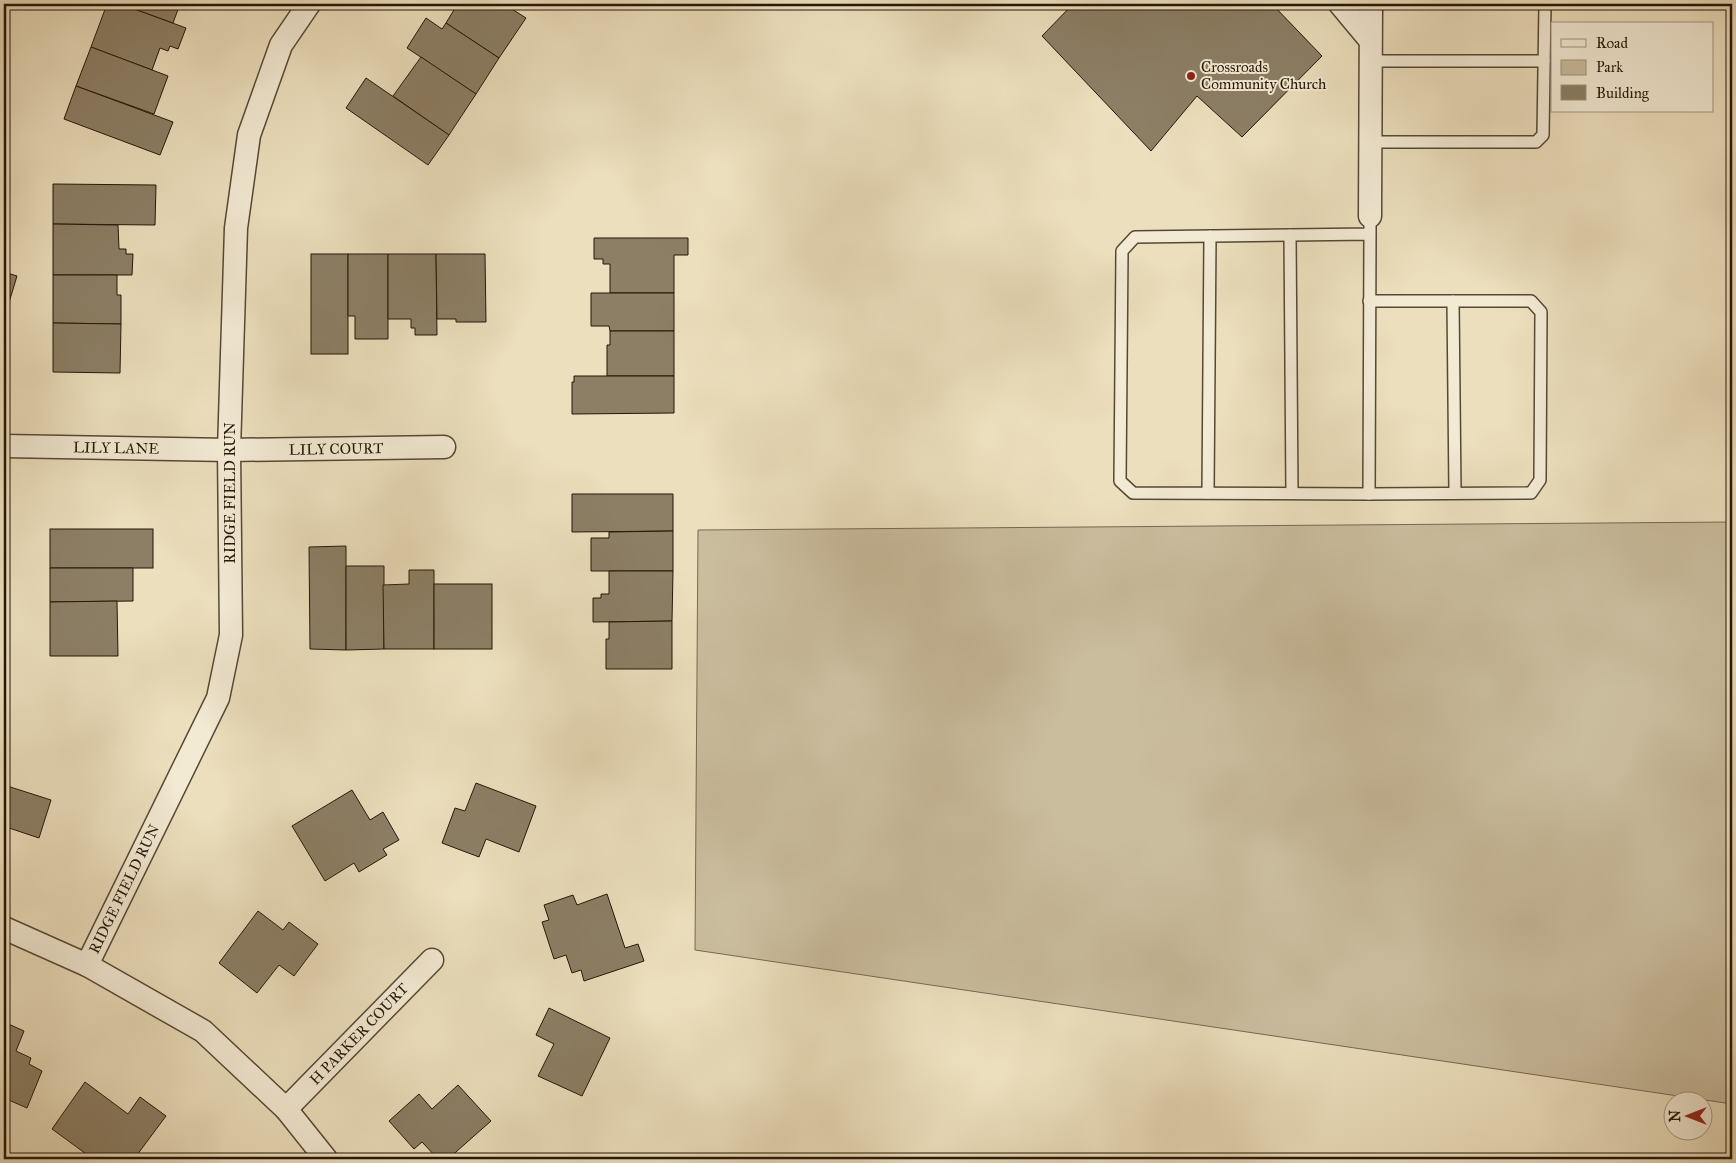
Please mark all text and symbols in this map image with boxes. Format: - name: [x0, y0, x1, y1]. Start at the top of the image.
- legend: [1551, 22, 1714, 112]
- text: Road: [1596, 34, 1628, 52]
- place label: Crossroads Community Church: [1201, 58, 1327, 93]
- text: Park: [1596, 58, 1623, 76]
- marker: Crossroads Community Church: [1185, 70, 1197, 82]
- text: Building: [1596, 84, 1650, 102]
- street label: RIDGE FIELD RUN: [221, 422, 239, 564]
- street label: LILY LANE: [73, 438, 159, 458]
- street label: LILY COURT: [288, 439, 384, 459]
- street label: RIDGE FIELD RUN: [85, 821, 163, 957]
- street label: H PARKER COURT: [306, 979, 412, 1089]
- north arrow: [1664, 1090, 1714, 1140]
- text: N: [1667, 1110, 1684, 1122]

